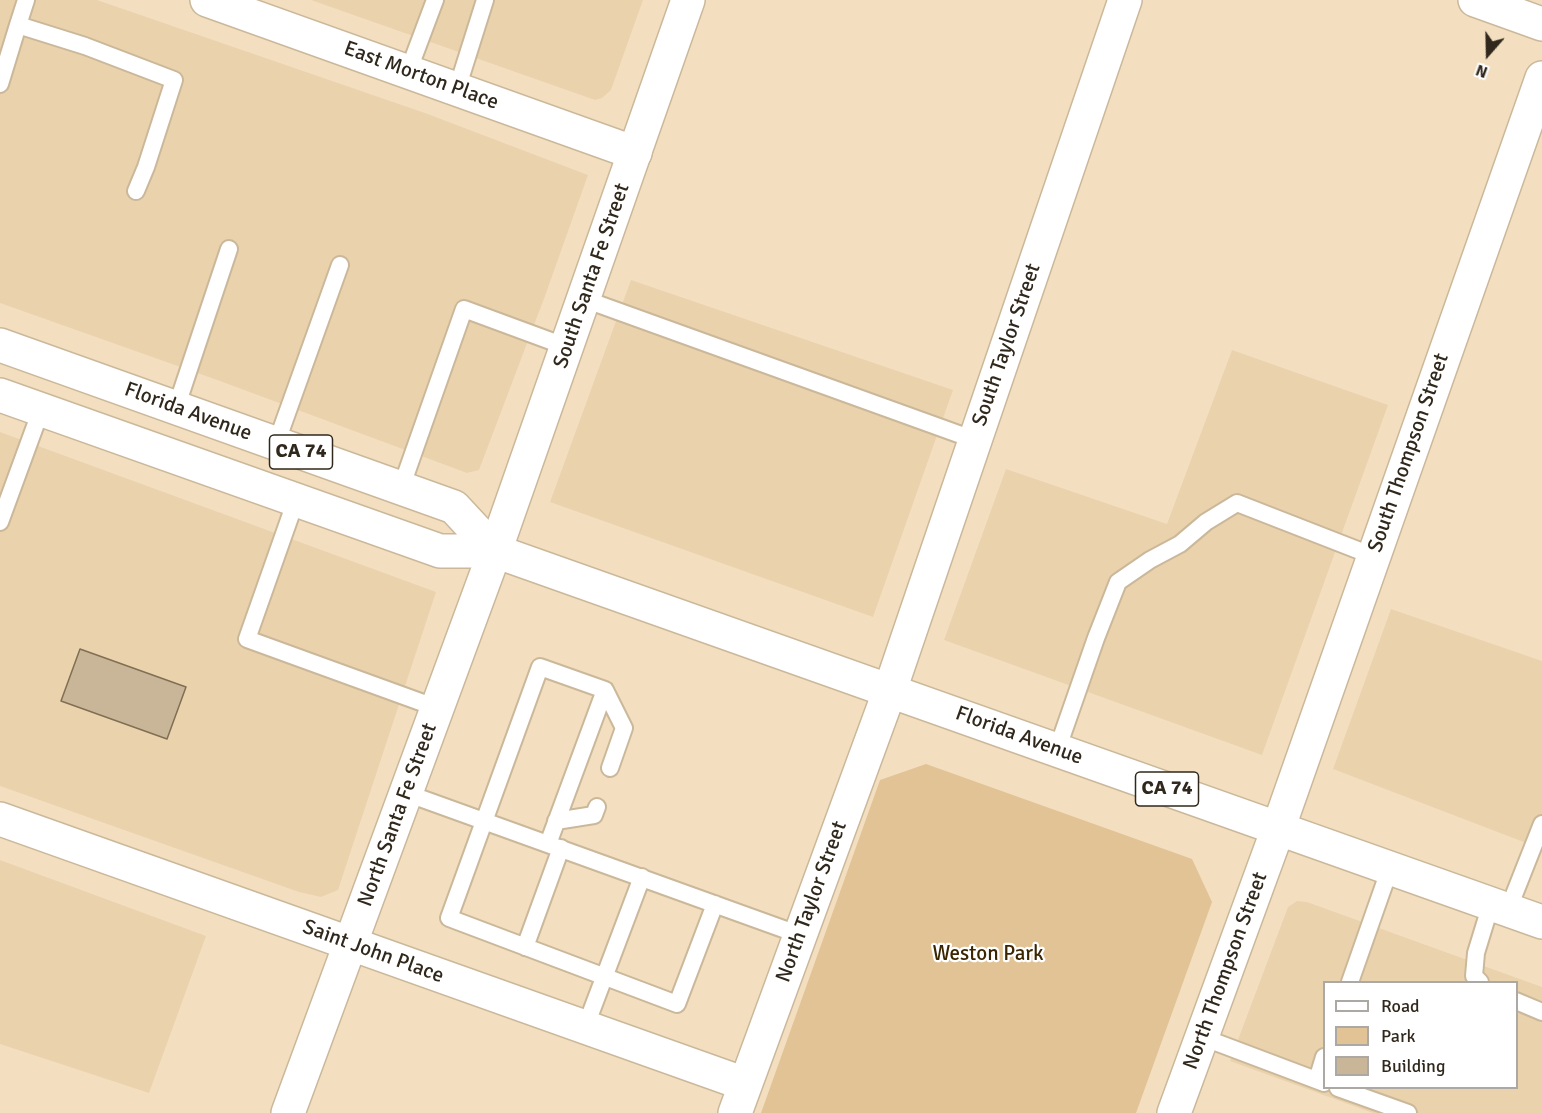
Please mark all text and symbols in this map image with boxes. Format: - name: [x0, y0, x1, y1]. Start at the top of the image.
- north arrow: [1458, 24, 1518, 84]
- street label: East Morton Place: [340, 36, 502, 116]
- text: N: [1473, 60, 1491, 82]
- street label: South Santa Fe Street: [548, 180, 636, 372]
- street label: South Taylor Street: [967, 260, 1047, 430]
- street label: South Thompson Street: [1363, 350, 1455, 556]
- street label: Florida Avenue: [121, 377, 255, 447]
- road number: CA 74: [270, 435, 332, 469]
- street label: Florida Avenue: [952, 701, 1086, 771]
- street label: North Santa Fe Street: [353, 720, 443, 910]
- road number: CA 74: [1136, 772, 1198, 806]
- street label: North Taylor Street: [771, 818, 853, 986]
- street label: North Thompson Street: [1179, 869, 1273, 1073]
- street label: Saint John Place: [299, 915, 447, 989]
- park label: Weston Park: [932, 941, 1044, 967]
- legend: [1323, 981, 1518, 1089]
- text: Road: [1381, 995, 1420, 1017]
- text: Park: [1381, 1025, 1416, 1047]
- text: Building: [1381, 1055, 1445, 1077]

